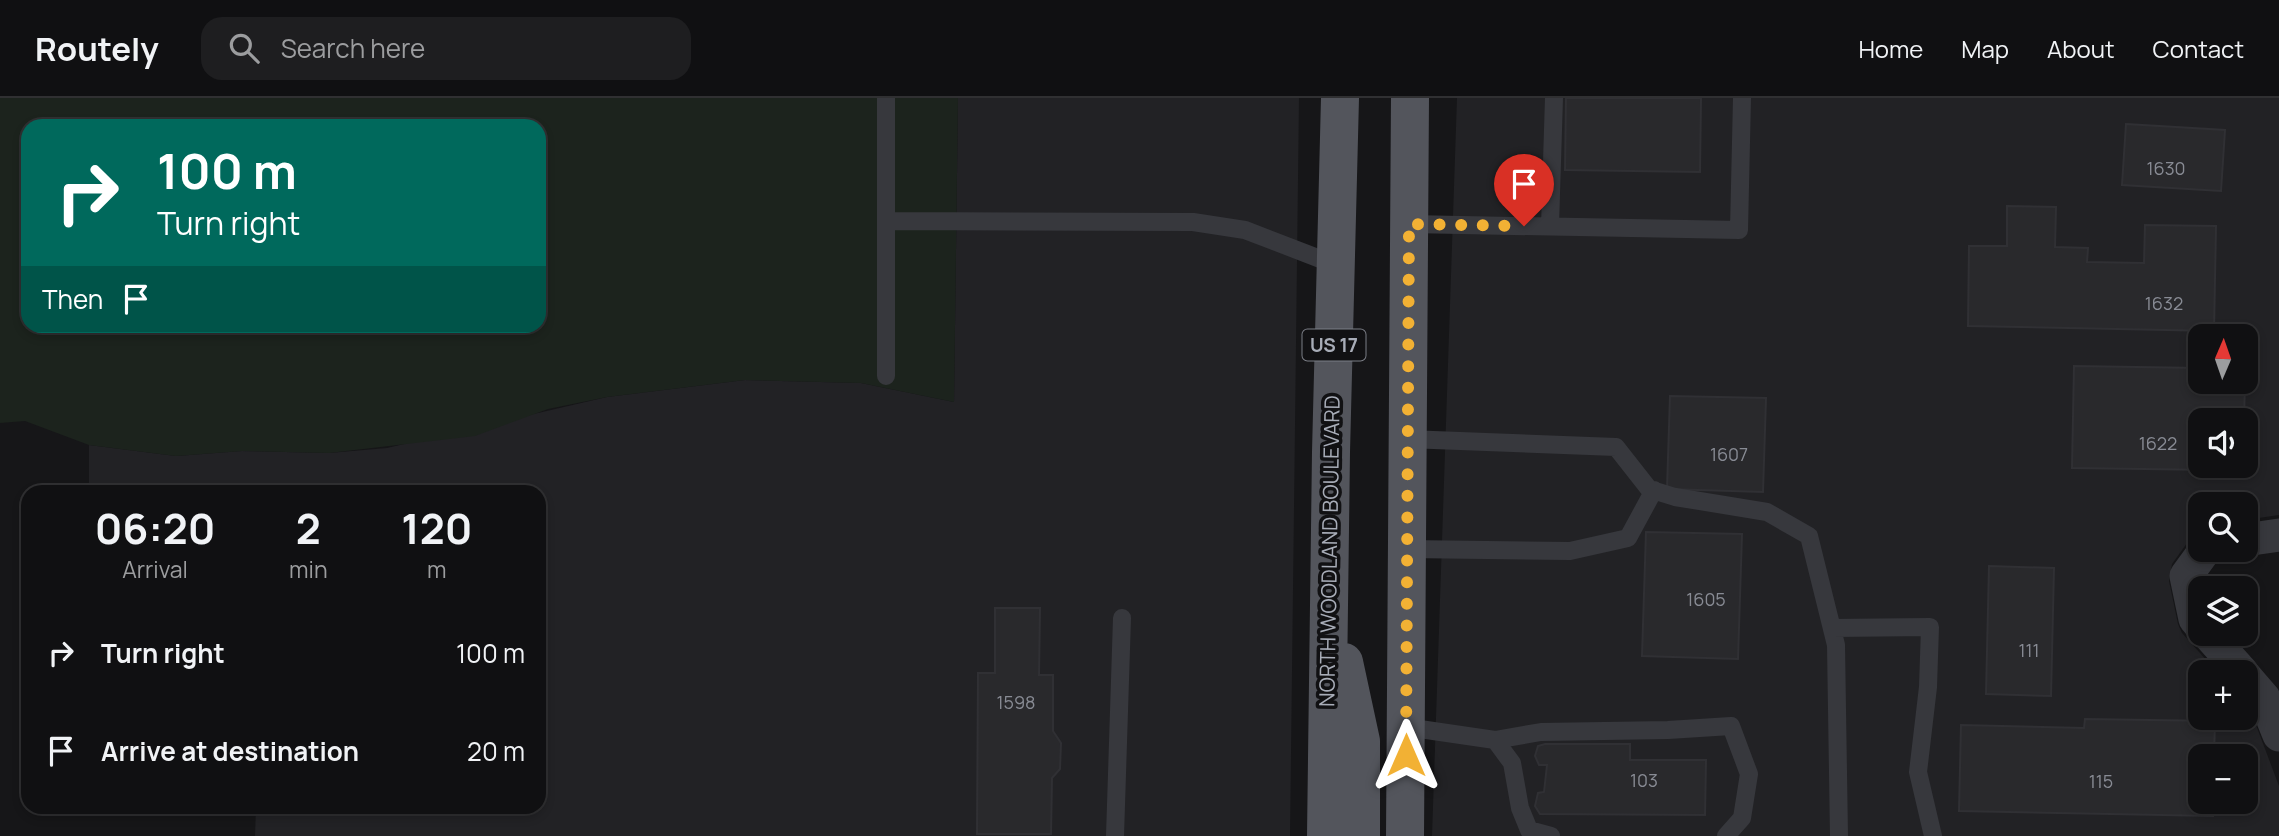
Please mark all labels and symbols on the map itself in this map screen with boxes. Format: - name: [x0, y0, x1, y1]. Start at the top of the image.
- pin: [1494, 154, 1554, 226]
- house number: 1630: [2146, 156, 2186, 180]
- house number: 1632: [2145, 291, 2183, 315]
- north arrow: [2188, 324, 2258, 394]
- road number: US 17: [1302, 330, 1366, 360]
- street label: NORTH WOODLAND BOULEVARD: [1312, 395, 1346, 707]
- house number: 1622: [2139, 431, 2177, 455]
- house number: 1607: [1710, 442, 1748, 466]
- house number: 1605: [1686, 587, 1726, 611]
- house number: 111: [2018, 638, 2040, 662]
- house number: 1598: [996, 690, 1036, 714]
- position arrow: [1369, 718, 1443, 792]
- house number: 103: [1630, 768, 1658, 792]
- house number: 115: [2089, 769, 2113, 793]

